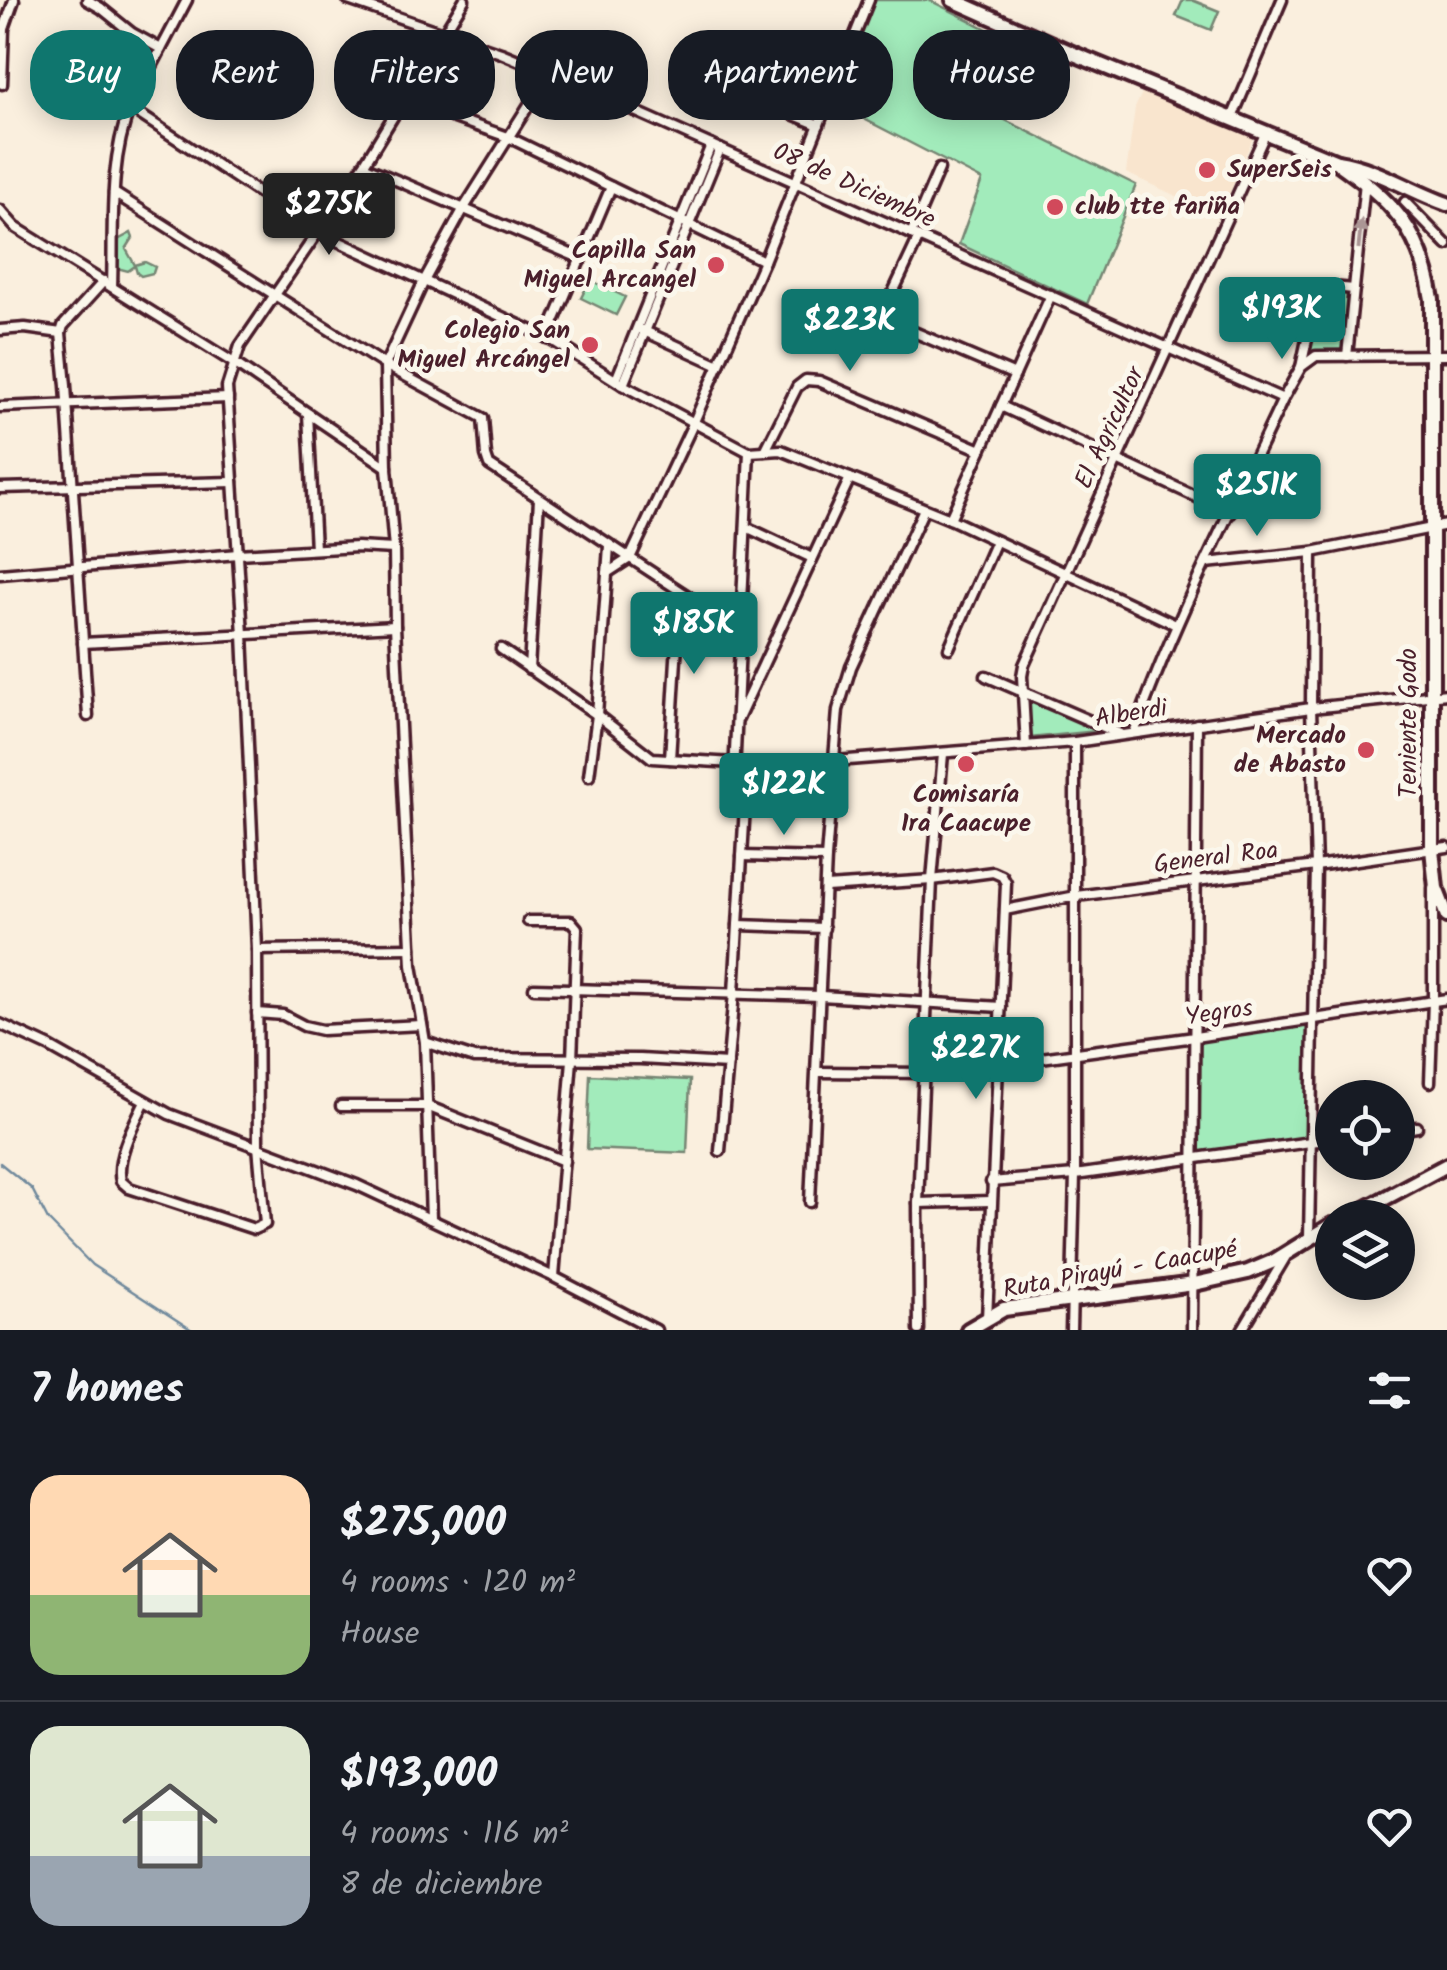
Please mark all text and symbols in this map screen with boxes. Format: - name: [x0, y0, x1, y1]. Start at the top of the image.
- chip: Buy: [30, 30, 156, 120]
- chip: Rent: [176, 30, 314, 120]
- chip: Filters: [334, 30, 495, 120]
- chip: New: [515, 30, 648, 120]
- chip: Apartment: [668, 30, 893, 120]
- chip: House: [913, 30, 1070, 120]
- street label: 08 de Diciembre: [766, 132, 942, 240]
- place label: SuperSeis: [1227, 150, 1332, 190]
- marker: SuperSeis: [1196, 159, 1218, 181]
- pin: $275K: [259, 173, 399, 258]
- text: $275K: [285, 180, 373, 231]
- place label: club tte fariña: [1075, 187, 1240, 227]
- marker: club tte fariña: [1044, 196, 1066, 218]
- one-way arrow: [1352, 218, 1368, 250]
- place label: Capilla San Miguel Arcangel: [523, 231, 696, 300]
- marker: Capilla San Miguel Arcangel: [705, 254, 727, 276]
- pin: $193K: [1212, 277, 1352, 362]
- text: $193K: [1241, 284, 1323, 335]
- pin: $223K: [780, 289, 920, 374]
- text: $223K: [803, 296, 897, 347]
- place label: Colegio San Miguel Arcángel: [397, 311, 570, 380]
- marker: Colegio San Miguel Arcángel: [579, 334, 601, 356]
- street label: El Agricultor: [1064, 359, 1156, 496]
- pin: $251K: [1187, 454, 1327, 539]
- text: $251K: [1216, 461, 1298, 512]
- pin: $185K: [624, 592, 764, 677]
- text: $185K: [653, 599, 735, 650]
- street label: Teniente Godo: [1389, 648, 1429, 798]
- street label: Alberdi: [1092, 688, 1171, 739]
- place label: Mercado de Abasto: [1234, 716, 1346, 785]
- marker: Mercado de Abasto: [1355, 739, 1377, 761]
- pin: $122K: [714, 753, 854, 838]
- marker: Comisaría 1ra Caacupe: [955, 753, 977, 775]
- text: $122K: [741, 760, 827, 811]
- place label: Comisaría 1ra Caacupe: [901, 775, 1031, 844]
- street label: General Roa: [1152, 831, 1280, 885]
- street label: Yegros: [1183, 988, 1256, 1038]
- pin: $227K: [906, 1017, 1046, 1102]
- text: $227K: [931, 1024, 1021, 1075]
- map controls: [1315, 1080, 1415, 1300]
- button: locate: [1315, 1080, 1415, 1180]
- button: layers: [1315, 1200, 1415, 1300]
- street label: Ruta Pirayú - Caacupé: [1000, 1230, 1241, 1310]
- text: 7 homes: [30, 1357, 183, 1424]
- icon: filters: [1362, 1363, 1417, 1418]
- text: $275,000: [340, 1491, 506, 1558]
- icon: home: [110, 1515, 230, 1635]
- icon: heart: [1362, 1548, 1417, 1603]
- text: 4 rooms · 120 m²: [340, 1558, 575, 1609]
- text: House: [340, 1609, 419, 1660]
- text: $193,000: [340, 1742, 497, 1809]
- icon: home: [110, 1766, 230, 1886]
- icon: heart: [1362, 1799, 1417, 1854]
- text: 4 rooms · 116 m²: [340, 1809, 568, 1860]
- text: 8 de diciembre: [340, 1860, 542, 1911]

